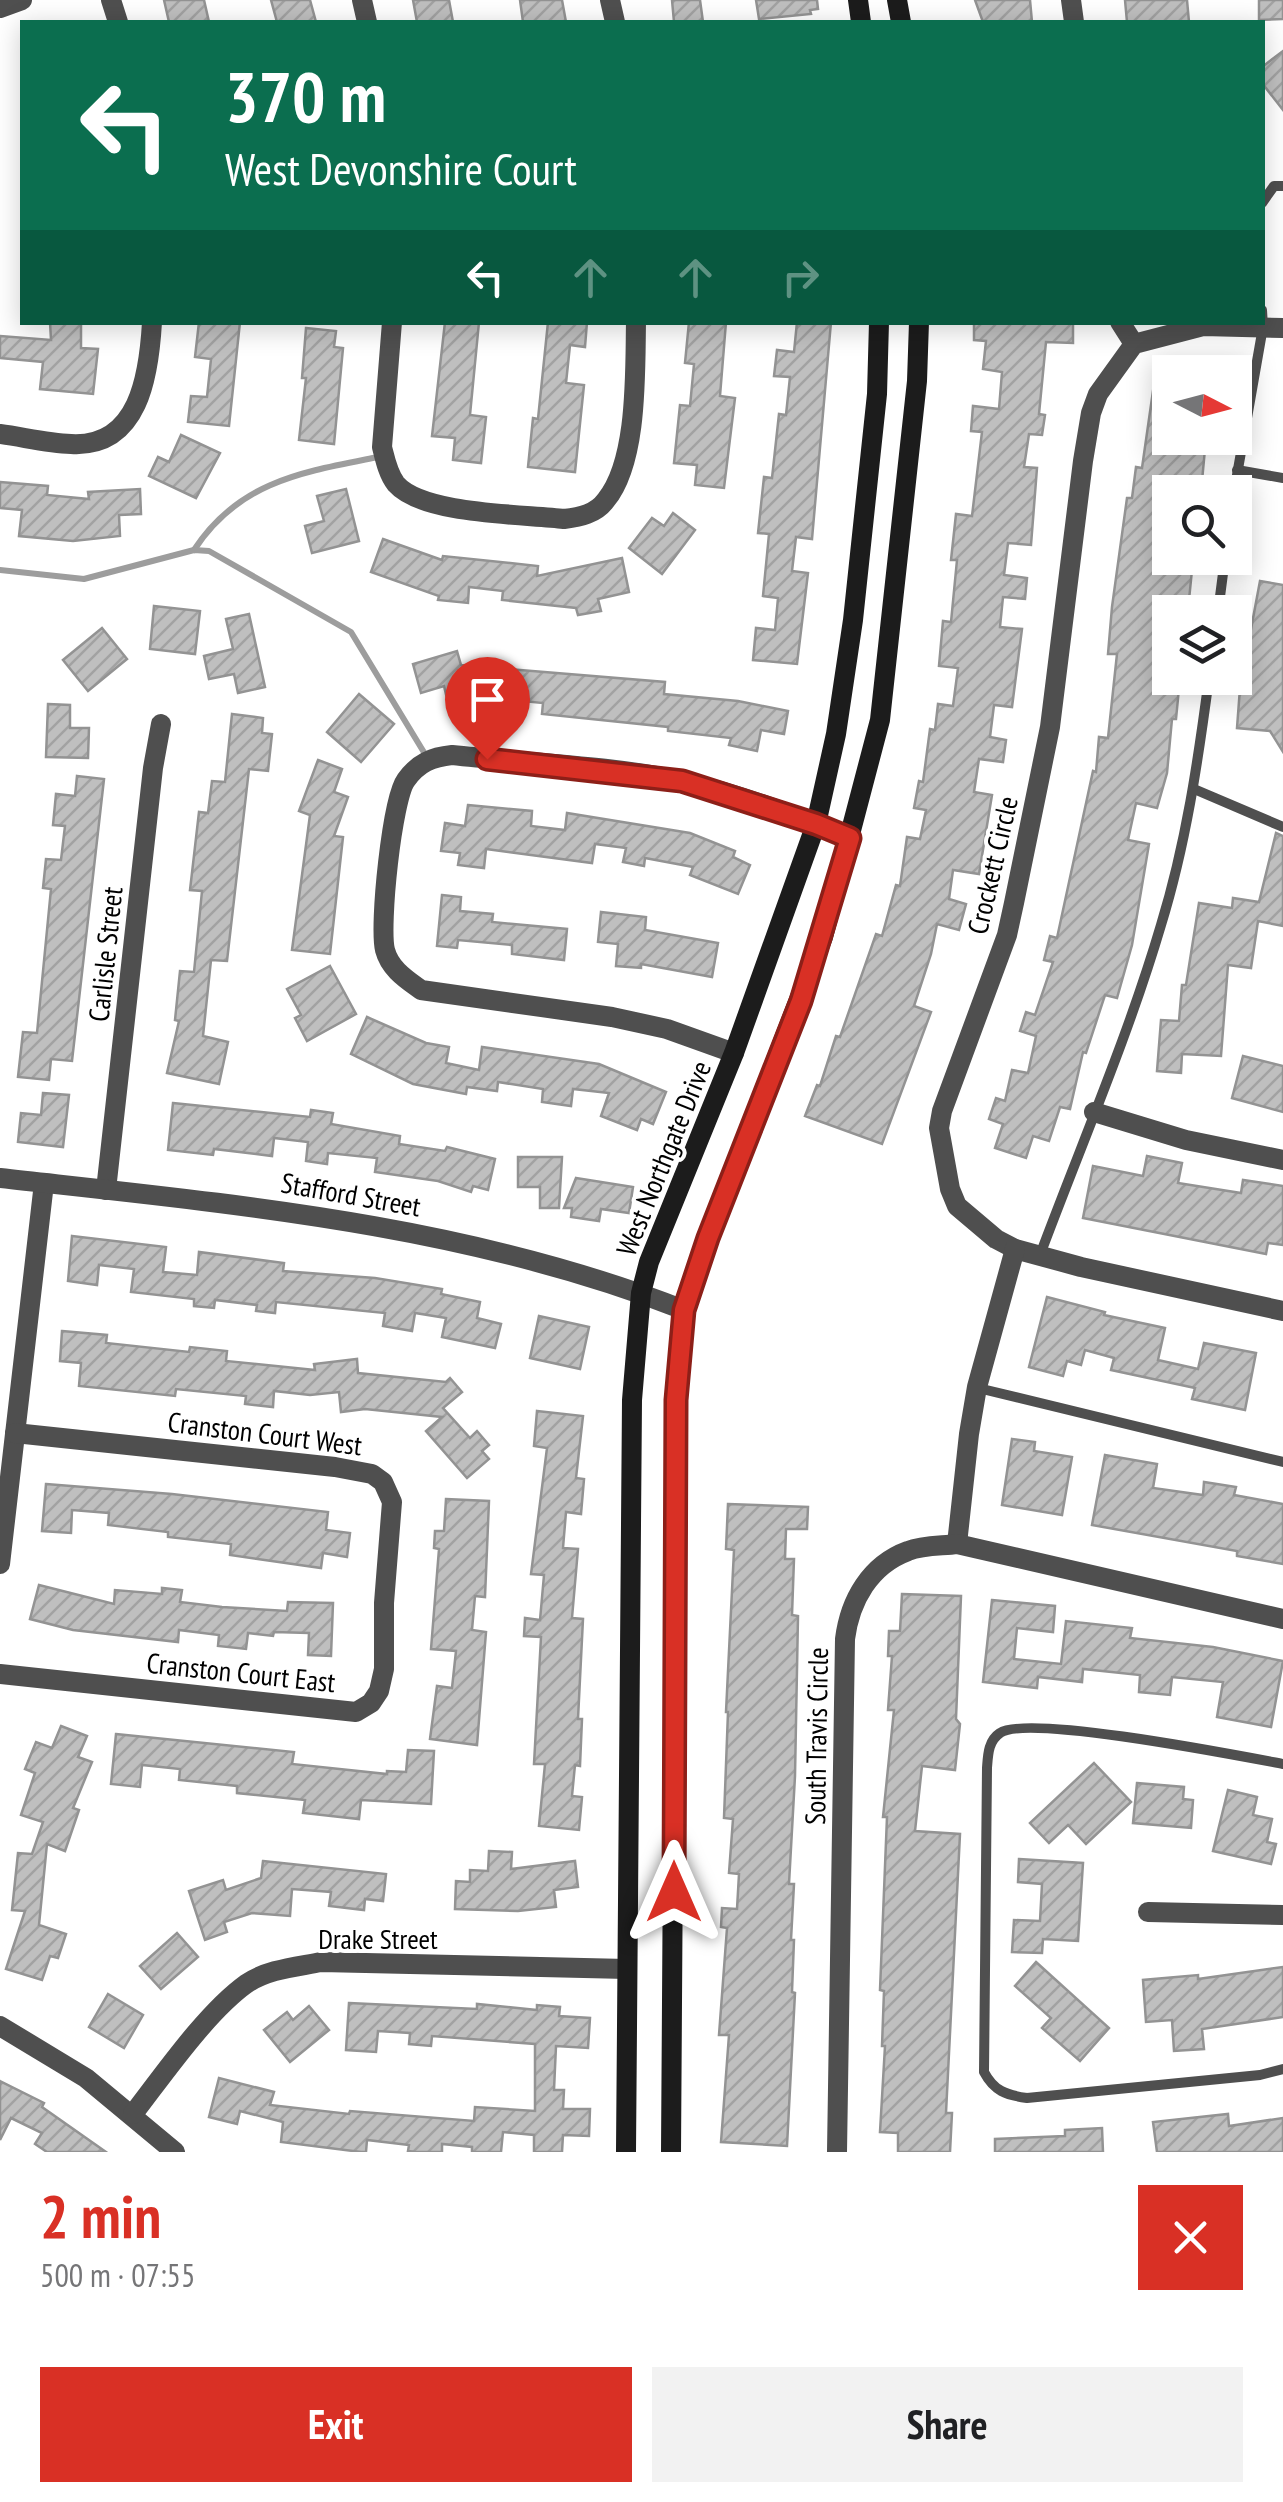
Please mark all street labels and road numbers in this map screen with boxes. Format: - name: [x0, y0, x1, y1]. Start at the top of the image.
- street label: Crockett Circle: [958, 792, 1026, 938]
- street label: Carlisle Street: [80, 884, 131, 1023]
- street label: West Northgate Drive: [607, 1055, 719, 1261]
- street label: Stafford Street: [278, 1164, 424, 1224]
- street label: Cranston Court West: [166, 1403, 364, 1463]
- street label: Cranston Court East: [145, 1644, 337, 1700]
- street label: South Travis Circle: [796, 1647, 836, 1825]
- street label: Drake Street: [318, 1920, 438, 1957]

